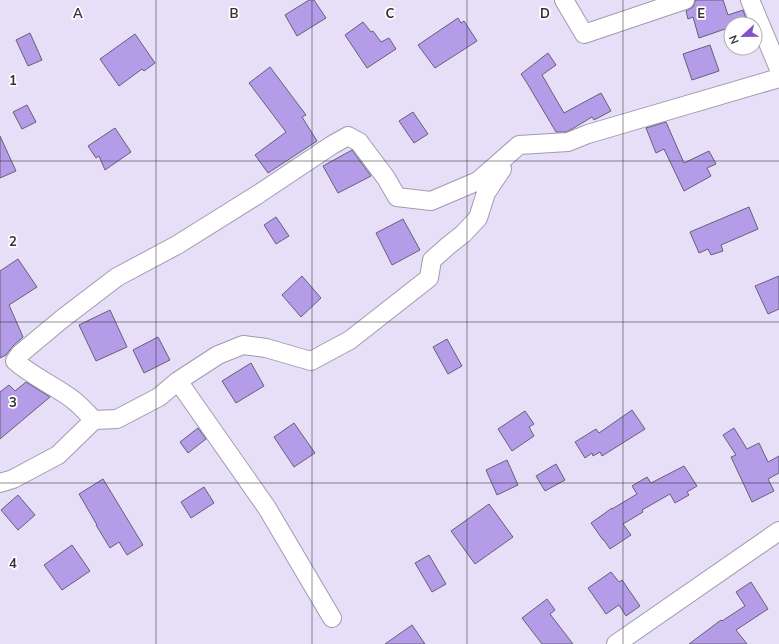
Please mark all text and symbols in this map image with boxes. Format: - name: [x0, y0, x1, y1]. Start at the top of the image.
- text: A: [73, 5, 83, 21]
- text: B: [230, 5, 239, 21]
- text: C: [386, 5, 395, 21]
- text: D: [540, 5, 550, 21]
- text: E: [697, 5, 705, 21]
- north arrow: [723, 16, 763, 56]
- text: N: [726, 33, 742, 46]
- text: 1: [9, 72, 17, 88]
- text: 2: [9, 233, 17, 249]
- text: 3: [9, 394, 17, 410]
- text: 4: [9, 555, 17, 571]

